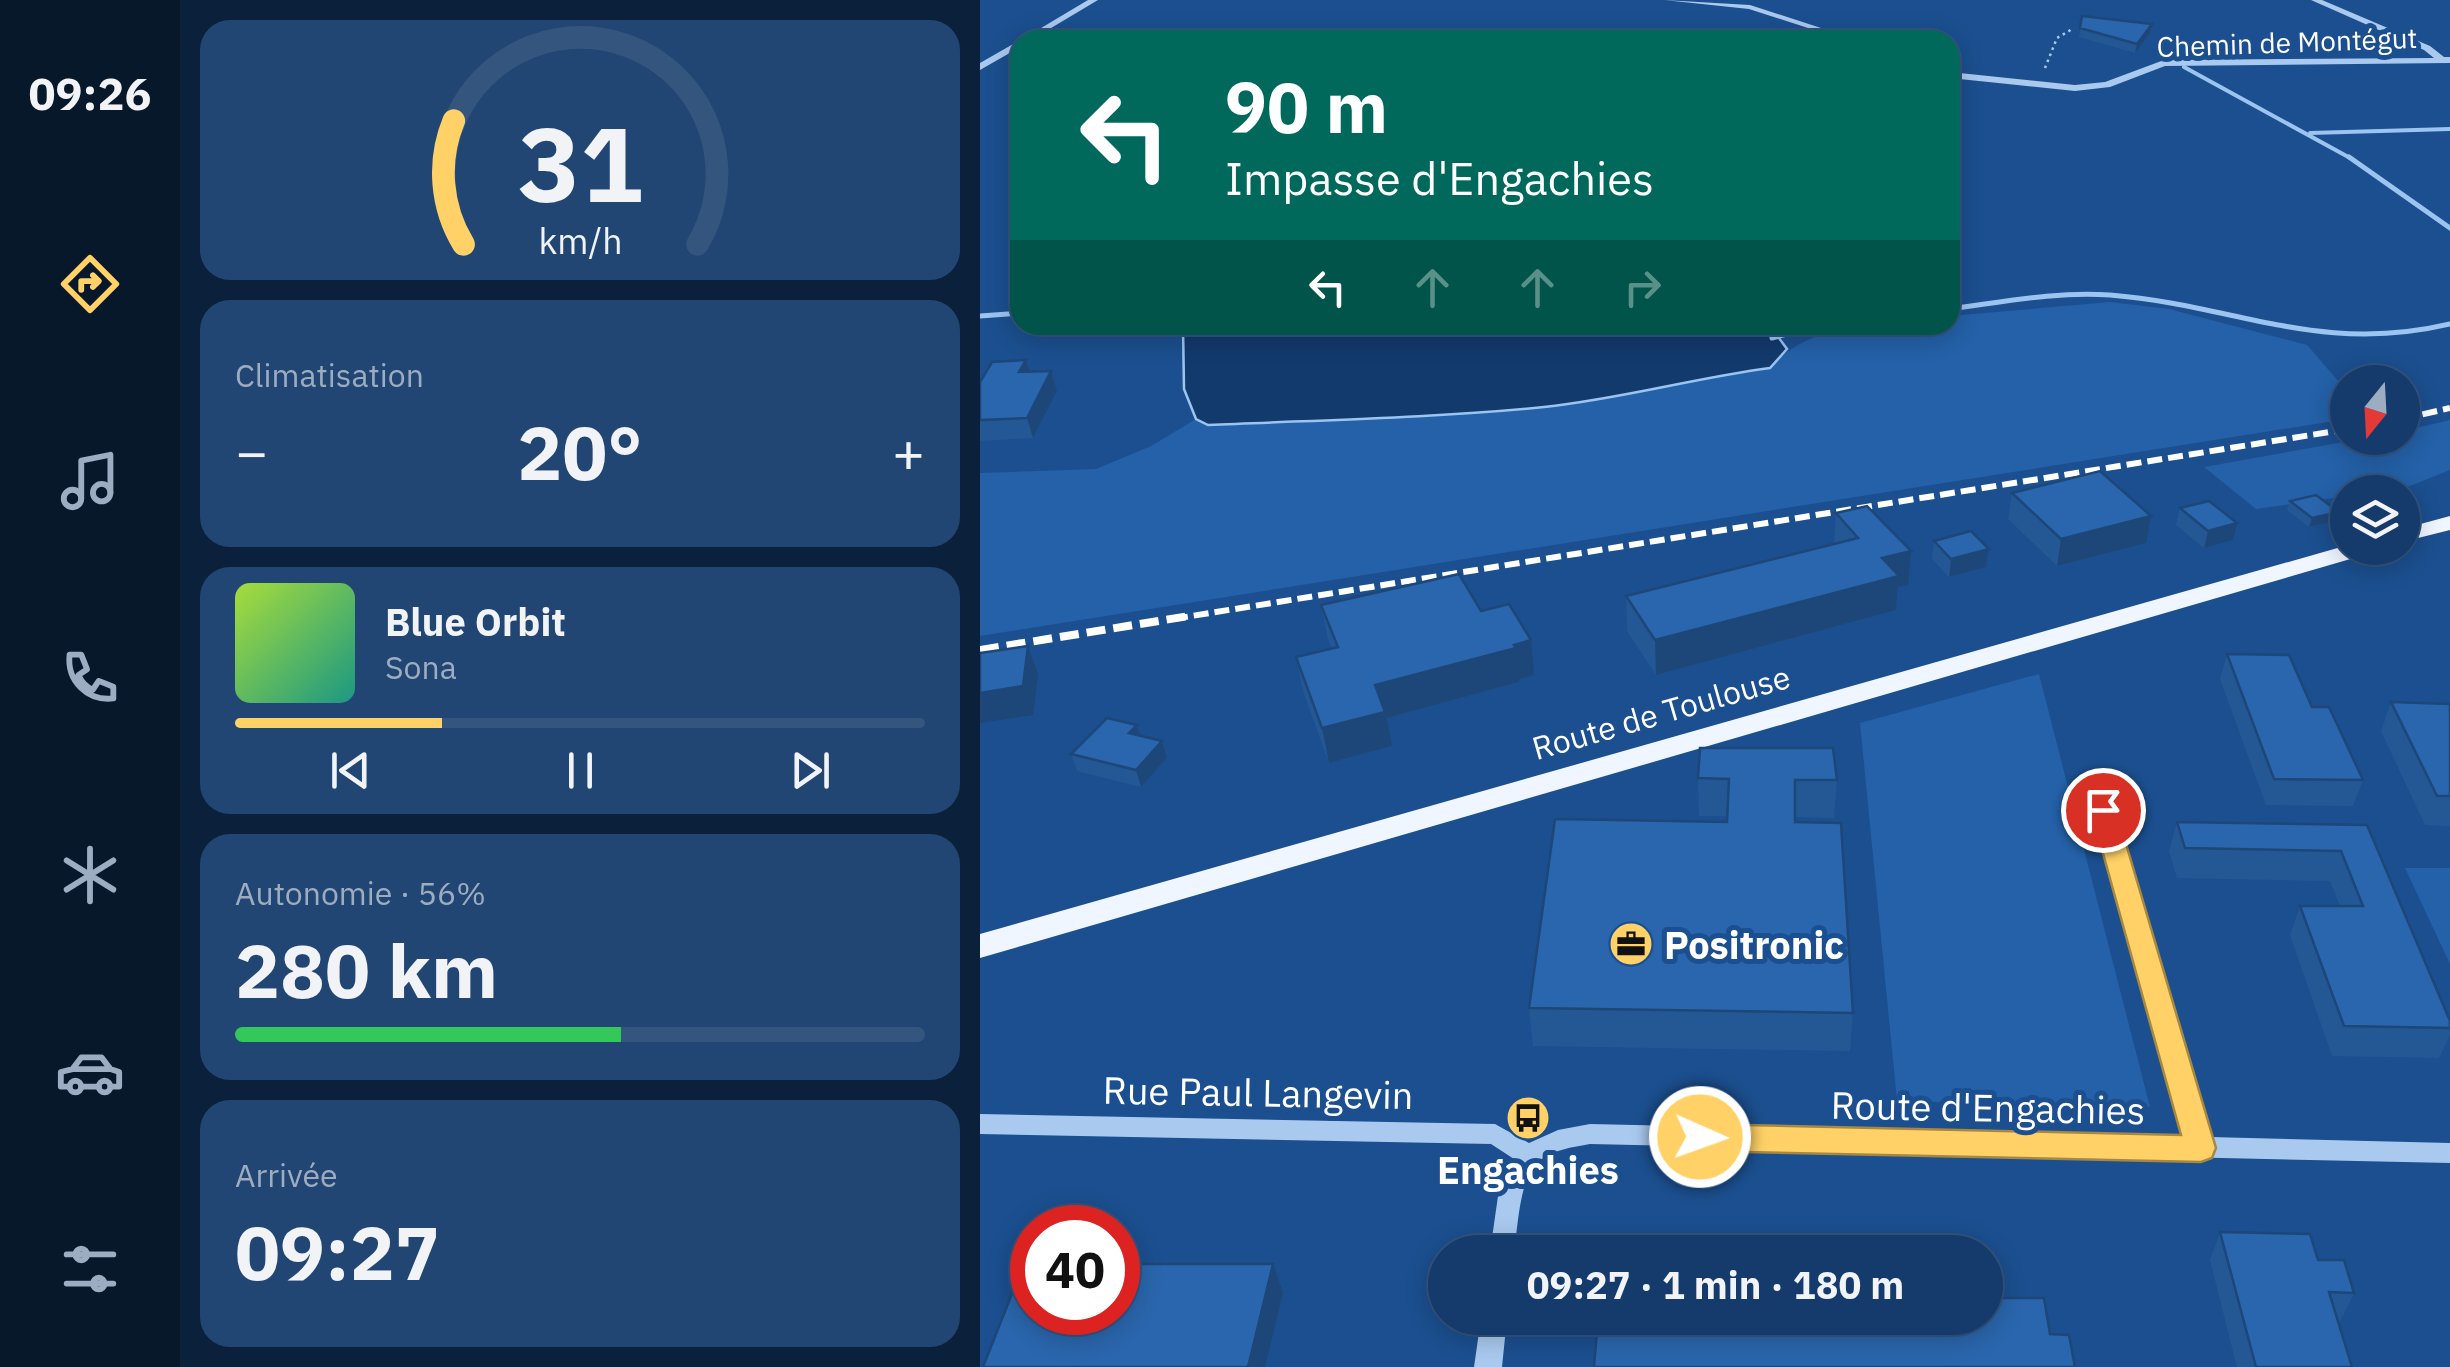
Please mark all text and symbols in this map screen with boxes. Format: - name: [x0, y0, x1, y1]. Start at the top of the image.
- street label: Chemin de Montégut: [2156, 19, 2418, 65]
- text: 90 m: [1225, 61, 1388, 152]
- text: 09:26: [29, 64, 151, 122]
- icon: left: [1060, 70, 1190, 200]
- text: 31: [518, 95, 642, 231]
- text: Impasse d'Engachies: [1225, 149, 1654, 207]
- text: km/h: [538, 217, 622, 264]
- icon: directions: [55, 249, 125, 319]
- icon: left: [1300, 260, 1355, 315]
- icon: ahead: [1405, 260, 1460, 315]
- icon: ahead: [1510, 260, 1565, 315]
- icon: right: [1615, 260, 1670, 315]
- text: Climatisation: [235, 354, 424, 396]
- north arrow: [2330, 365, 2420, 455]
- map controls: [2330, 365, 2420, 565]
- text: 20°: [517, 403, 643, 501]
- text: −: [235, 416, 268, 487]
- text: +: [892, 416, 925, 487]
- icon: music: [55, 446, 125, 516]
- button: layers: [2330, 475, 2420, 565]
- text: Blue Orbit: [385, 597, 566, 646]
- icon: phone: [55, 643, 125, 713]
- text: Sona: [385, 646, 457, 688]
- street label: Route de Toulouse: [1527, 655, 1795, 769]
- icon: previous: [323, 743, 378, 798]
- icon: pause: [553, 743, 608, 798]
- icon: next: [783, 743, 838, 798]
- pin: [2061, 768, 2146, 853]
- icon: arrive: [2076, 783, 2131, 838]
- icon: climate: [55, 840, 125, 910]
- text: Autonomie · 56%: [235, 872, 486, 914]
- place label: Positronic: [1664, 920, 1844, 969]
- text: 280 km: [235, 921, 498, 1019]
- office icon: Positronic: [1608, 921, 1654, 967]
- icon: car: [55, 1037, 125, 1107]
- street label: Rue Paul Langevin: [1102, 1065, 1414, 1119]
- street label: Route d'Engachies: [1830, 1080, 2146, 1134]
- position arrow: [1648, 1085, 1752, 1189]
- bus stop icon: Engachies: [1505, 1095, 1551, 1141]
- place label: Engachies: [1437, 1145, 1619, 1194]
- text: Arrivée: [235, 1154, 338, 1196]
- text: 09:27: [235, 1203, 440, 1301]
- speed limit sign: 40: [1010, 1205, 1140, 1335]
- icon: filters: [55, 1234, 125, 1304]
- text: 09:27 · 1 min · 180 m: [1527, 1260, 1904, 1309]

